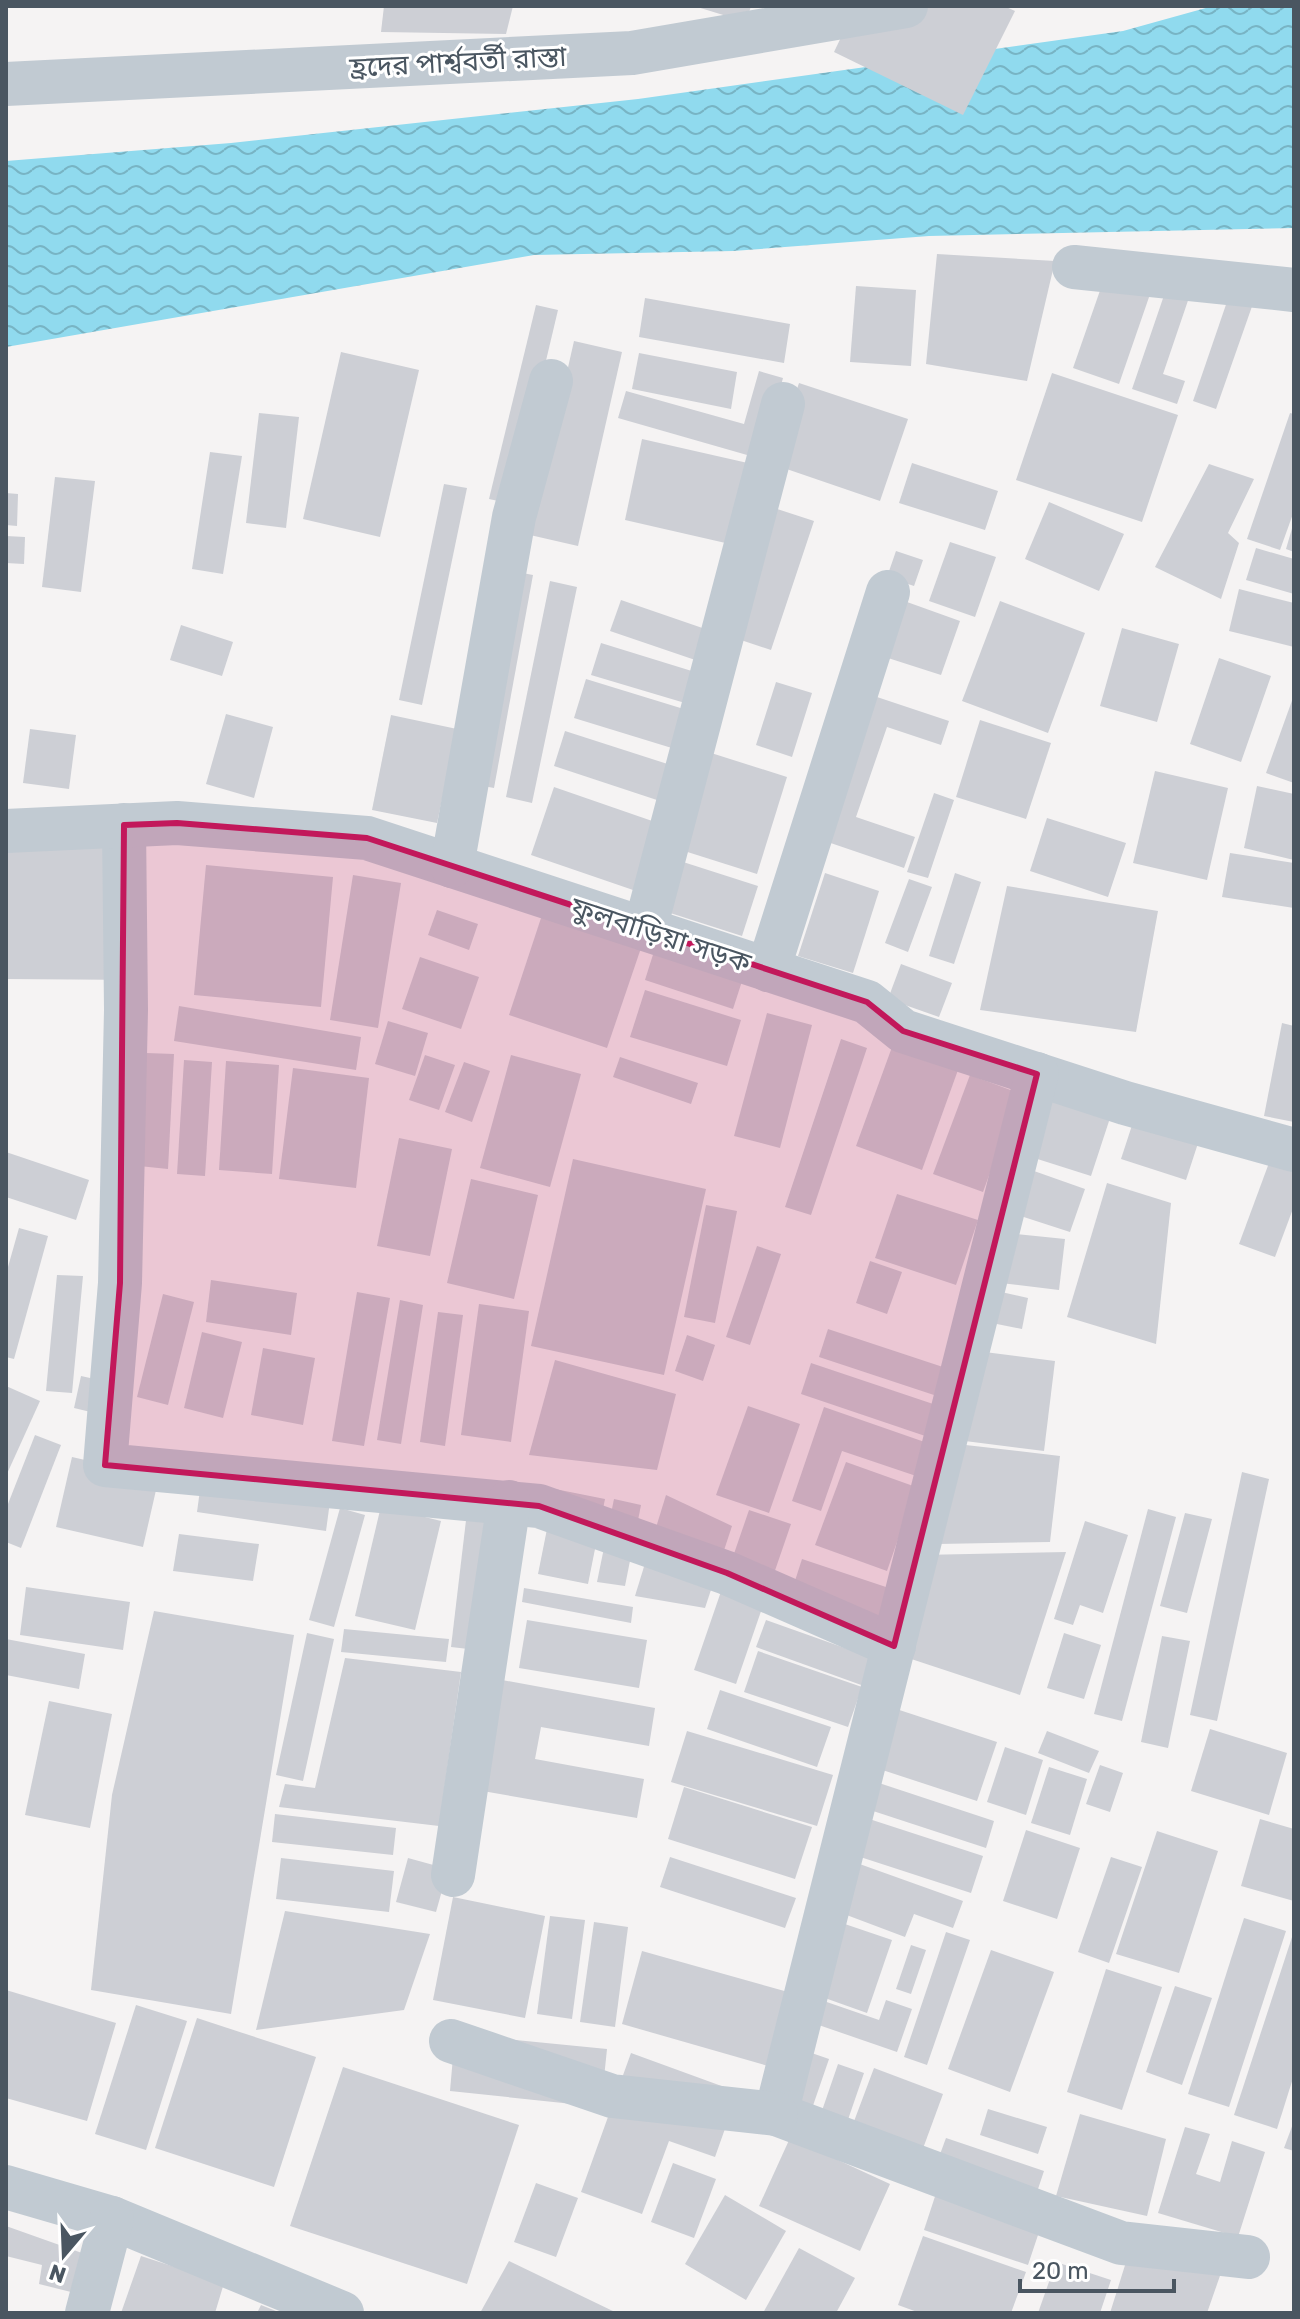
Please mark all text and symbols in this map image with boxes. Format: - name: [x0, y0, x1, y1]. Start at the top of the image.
- street label: হ্রদের পার্শ্ববর্তী রাস্তা: [348, 38, 568, 84]
- street label: ফুলবাড়িয়া সড়ক: [566, 890, 755, 980]
- north arrow: [24, 2215, 104, 2295]
- scale bar: [1020, 2243, 1174, 2293]
- text: 20 m: [1032, 2257, 1089, 2285]
- text: N: [46, 2258, 70, 2289]

